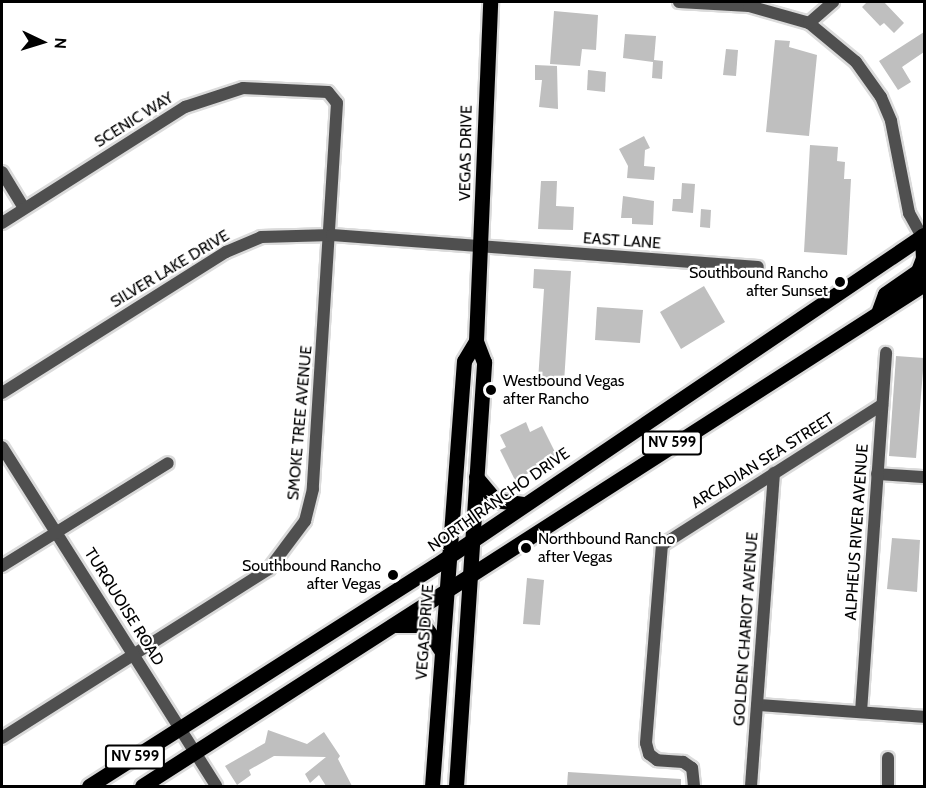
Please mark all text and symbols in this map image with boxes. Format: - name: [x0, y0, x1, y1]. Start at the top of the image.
- north arrow: [12, 12, 72, 72]
- text: N: [51, 37, 70, 50]
- street label: SCENIC WAY: [91, 88, 177, 152]
- street label: VEGAS DRIVE: [456, 105, 476, 201]
- street label: SILVER LAKE DRIVE: [107, 226, 233, 312]
- street label: EAST LANE: [582, 229, 662, 253]
- place label: Southbound Rancho after Sunset: [689, 263, 828, 301]
- marker: Southbound Rancho after Sunset: [833, 275, 847, 289]
- street label: SMOKE TREE AVENUE: [284, 345, 316, 501]
- place label: Westbound Vegas after Rancho: [503, 371, 624, 409]
- marker: Westbound Vegas after Rancho: [484, 383, 498, 397]
- street label: ARCADIAN SEA STREET: [688, 409, 838, 513]
- road number: NV 599: [640, 431, 704, 455]
- street label: ALPHEUS RIVER AVENUE: [841, 443, 873, 621]
- street label: NORTH RANCHO DRIVE: [425, 444, 573, 556]
- place label: Northbound Rancho after Vegas: [538, 529, 675, 567]
- street label: GOLDEN CHARIOT AVENUE: [730, 531, 762, 727]
- marker: Northbound Rancho after Vegas: [519, 541, 533, 555]
- street label: TURQUOISE ROAD: [80, 545, 168, 669]
- place label: Southbound Rancho after Vegas: [242, 556, 381, 594]
- marker: Southbound Rancho after Vegas: [386, 568, 400, 582]
- street label: VEGAS DRIVE: [412, 583, 438, 681]
- road number: NV 599: [104, 745, 166, 769]

